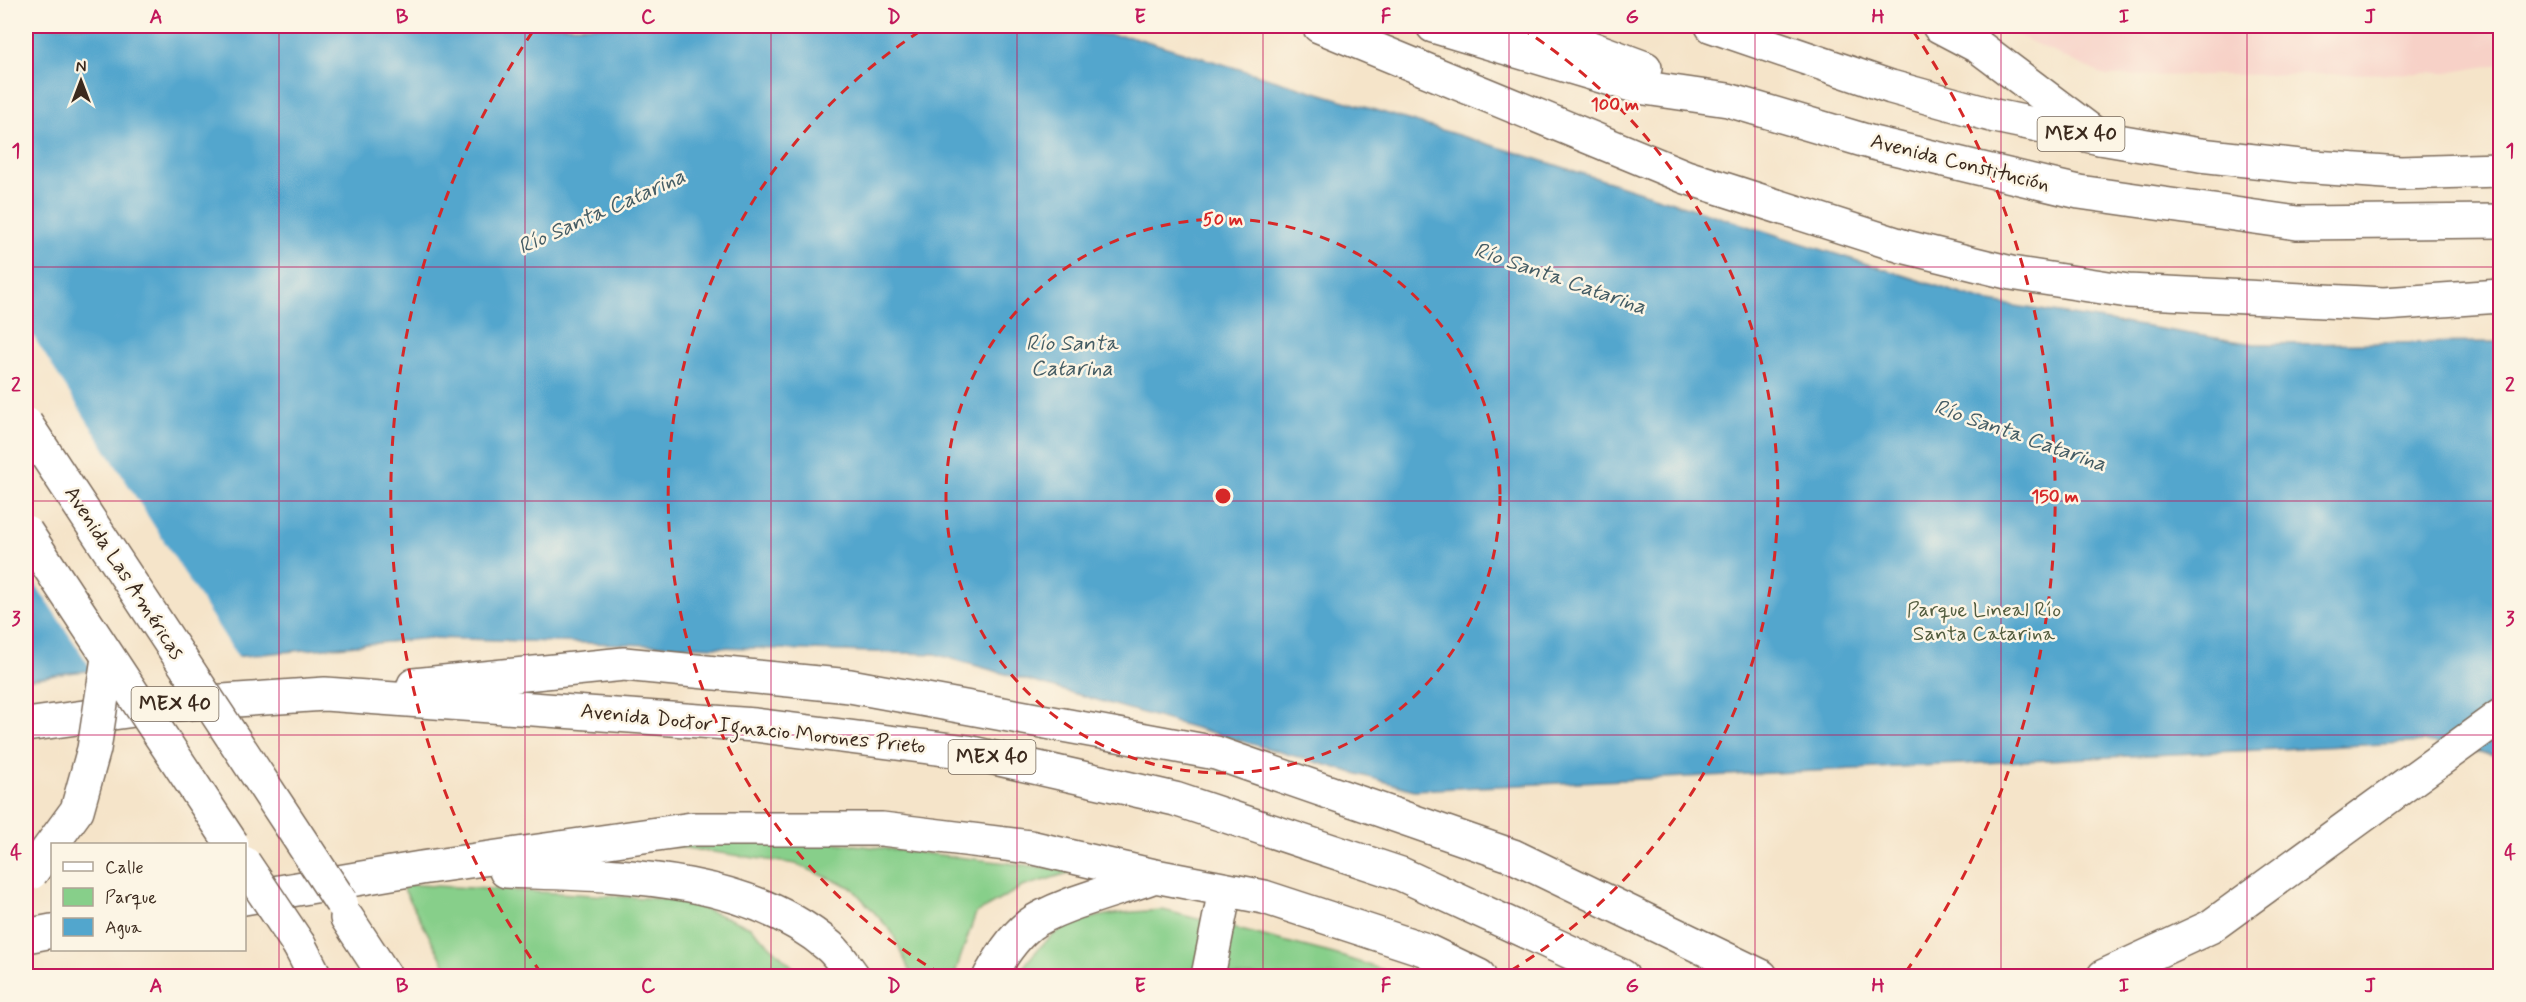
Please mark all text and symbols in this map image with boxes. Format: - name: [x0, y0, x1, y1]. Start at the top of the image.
- text: A: [149, 4, 163, 31]
- text: B: [396, 4, 409, 31]
- text: C: [641, 4, 656, 31]
- text: D: [887, 4, 901, 31]
- text: E: [1134, 4, 1146, 31]
- text: F: [1381, 4, 1392, 31]
- text: G: [1625, 4, 1639, 31]
- text: H: [1871, 4, 1885, 31]
- text: I: [2119, 4, 2129, 31]
- text: J: [2364, 4, 2376, 31]
- north arrow: [51, 51, 111, 111]
- text: N: [76, 57, 86, 78]
- text: 100 m: [1591, 93, 1639, 117]
- road number: MEX 40: [2038, 117, 2124, 151]
- street label: Avenida Constitución: [1867, 127, 2053, 199]
- text: 1: [12, 138, 20, 165]
- text: 1: [2506, 138, 2514, 165]
- water label: Río Santa Catarina: [514, 162, 690, 262]
- text: 50 m: [1203, 208, 1243, 232]
- water label: Río Santa Catarina: [1470, 236, 1650, 322]
- water label: Río Santa Catarina: [1026, 330, 1119, 383]
- text: 2: [11, 372, 21, 399]
- text: 2: [2505, 372, 2515, 399]
- water label: Río Santa Catarina: [1930, 393, 2110, 479]
- street label: Avenida Las Américas: [57, 481, 191, 665]
- text: 150 m: [2031, 485, 2079, 509]
- centre of rings: [1213, 486, 1233, 506]
- park label: Parque Lineal Río Santa Catarina: [1907, 596, 2061, 648]
- text: 3: [11, 606, 21, 633]
- text: 3: [2505, 606, 2515, 633]
- road number: MEX 40: [132, 687, 219, 721]
- street label: Avenida Doctor Ignacio Morones Prieto: [579, 697, 927, 763]
- road number: MEX 40: [948, 740, 1036, 774]
- text: 4: [10, 840, 22, 867]
- text: 4: [2504, 840, 2516, 867]
- legend: [51, 843, 246, 951]
- text: Calle: [105, 856, 144, 880]
- text: Parque: [105, 886, 157, 910]
- text: Agua: [105, 916, 142, 940]
- text: A: [149, 973, 163, 1000]
- text: B: [396, 973, 409, 1000]
- text: C: [641, 973, 656, 1000]
- text: D: [887, 973, 901, 1000]
- text: E: [1134, 973, 1146, 1000]
- text: F: [1381, 973, 1392, 1000]
- text: G: [1625, 973, 1639, 1000]
- text: H: [1871, 973, 1885, 1000]
- text: I: [2119, 973, 2129, 1000]
- text: J: [2364, 973, 2376, 1000]

